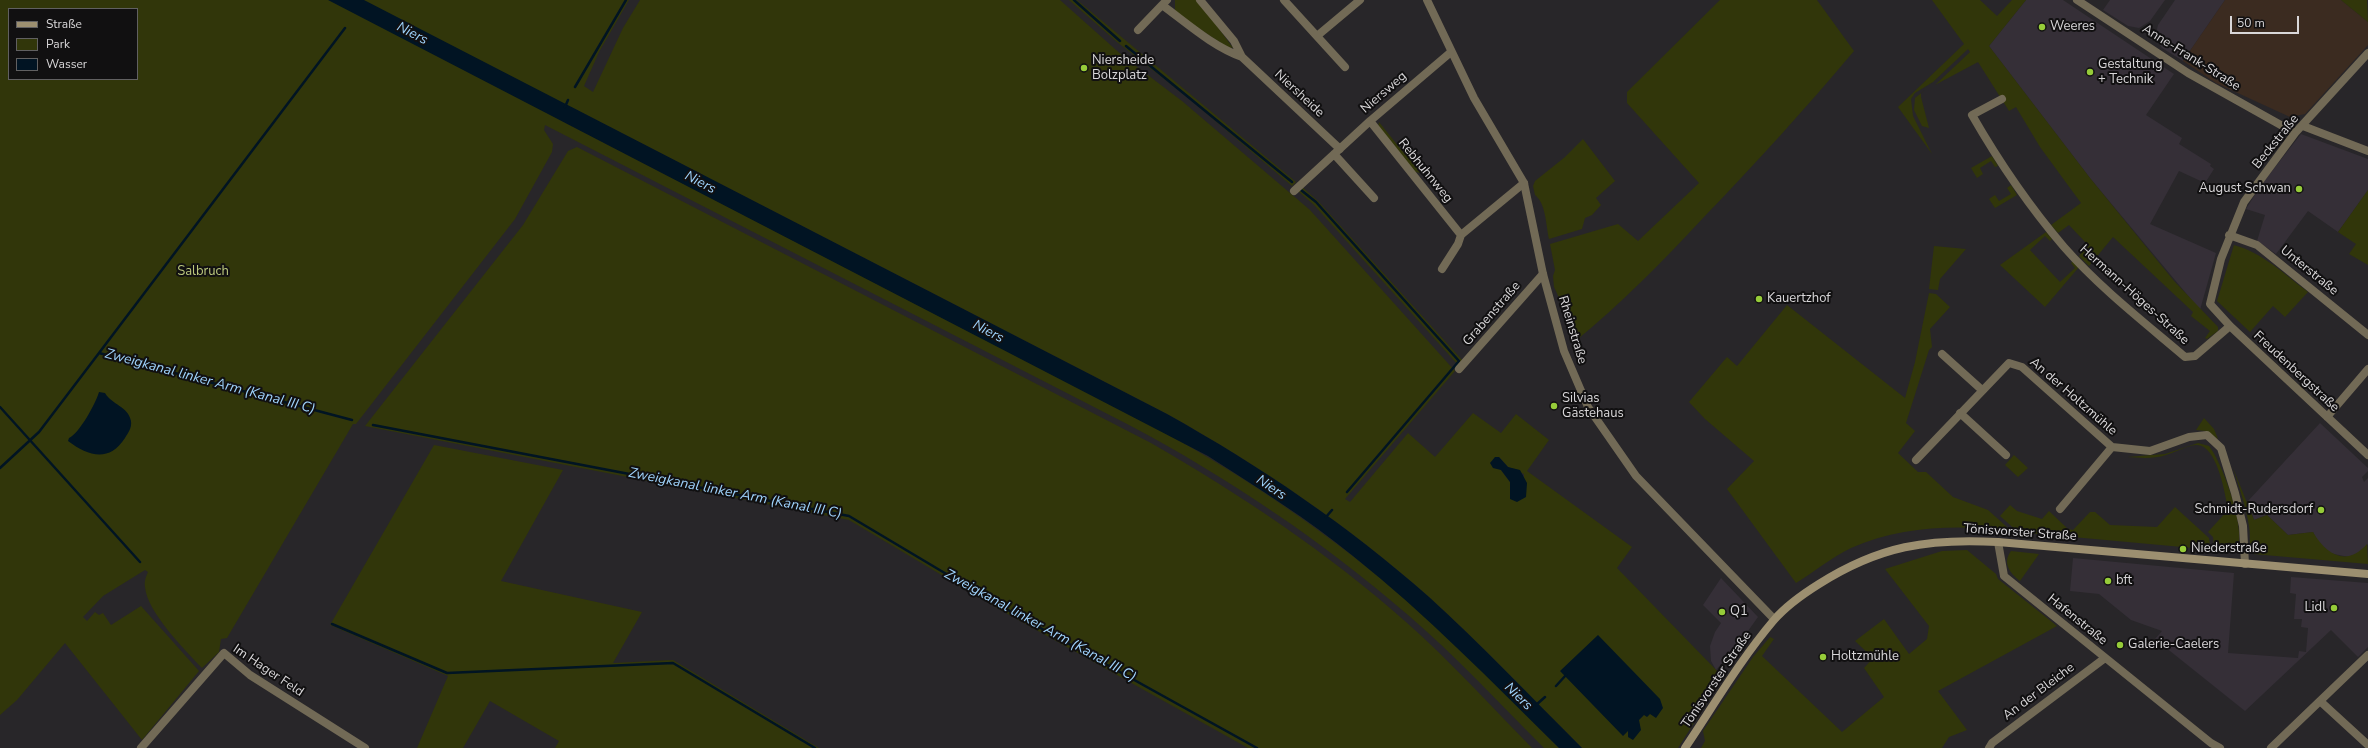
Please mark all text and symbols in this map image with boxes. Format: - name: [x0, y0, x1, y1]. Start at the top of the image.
- legend: [8, 8, 138, 80]
- scale bar: [2232, 8, 2301, 34]
- text: 50 m: [2237, 15, 2265, 31]
- text: Straße: [46, 16, 82, 32]
- water label: Niers: [394, 19, 430, 49]
- place label: Weeres: [2050, 19, 2095, 35]
- street label: Anne-Frank-Straße: [2139, 21, 2243, 95]
- marker: Weeres: [2037, 22, 2047, 32]
- text: Park: [46, 36, 70, 52]
- place label: Niersheide Bolzplatz: [1092, 53, 1154, 84]
- text: Wasser: [46, 56, 87, 72]
- place label: Gestaltung + Technik: [2098, 57, 2163, 88]
- marker: Niersheide Bolzplatz: [1079, 63, 1089, 73]
- street label: Niersheide: [1271, 67, 1327, 121]
- marker: Gestaltung + Technik: [2085, 67, 2095, 77]
- street label: Niersweg: [1358, 69, 1410, 117]
- street label: Beckstraße: [2249, 112, 2303, 172]
- street label: Rebhuhnweg: [1394, 136, 1456, 206]
- water label: Niers: [682, 168, 718, 198]
- place label: August Schwan: [2199, 181, 2291, 197]
- marker: August Schwan: [2294, 184, 2304, 194]
- street label: Hermann-Höges-Straße: [2076, 242, 2192, 348]
- street label: Unterstraße: [2277, 243, 2341, 299]
- park label: Salbruch: [177, 264, 229, 280]
- street label: Grabenstraße: [1460, 279, 1524, 349]
- place label: Kauertzhof: [1767, 291, 1831, 307]
- street label: Rheinstraße: [1554, 294, 1590, 366]
- marker: Kauertzhof: [1754, 294, 1764, 304]
- water label: Niers: [970, 317, 1006, 347]
- street label: Freudenbergstraße: [2250, 328, 2342, 416]
- water label: Zweigkanal linker Arm (Kanal III C): [103, 346, 317, 418]
- street label: An der Holtzmühle: [2026, 355, 2120, 439]
- place label: Silvias Gästehaus: [1562, 391, 1624, 422]
- marker: Silvias Gästehaus: [1549, 401, 1559, 411]
- water label: Zweigkanal linker Arm (Kanal III C): [627, 465, 843, 523]
- water label: Niers: [1253, 472, 1289, 504]
- place label: Schmidt-Rudersdorf: [2194, 502, 2313, 518]
- marker: Schmidt-Rudersdorf: [2316, 505, 2326, 515]
- street label: Tönisvorster Straße: [1963, 521, 2077, 545]
- place label: Niederstraße: [2191, 541, 2267, 557]
- marker: Niederstraße: [2178, 544, 2188, 554]
- water label: Zweigkanal linker Arm (Kanal III C): [941, 566, 1139, 686]
- place label: bft: [2116, 573, 2132, 589]
- marker: bft: [2103, 576, 2113, 586]
- street label: Hafenstraße: [2044, 591, 2110, 649]
- place label: Lidl: [2304, 600, 2326, 616]
- marker: Lidl: [2329, 603, 2339, 613]
- place label: Q1: [1730, 604, 1748, 620]
- marker: Q1: [1717, 607, 1727, 617]
- street label: Tönisvorster Straße: [1679, 629, 1755, 731]
- place label: Galerie-Caelers: [2128, 637, 2219, 653]
- marker: Galerie-Caelers: [2115, 640, 2125, 650]
- street label: Im Hager Feld: [230, 642, 306, 700]
- place label: Holtzmühle: [1831, 649, 1899, 665]
- marker: Holtzmühle: [1818, 652, 1828, 662]
- street label: An der Bleiche: [2000, 660, 2078, 724]
- water label: Niers: [1500, 680, 1536, 714]

